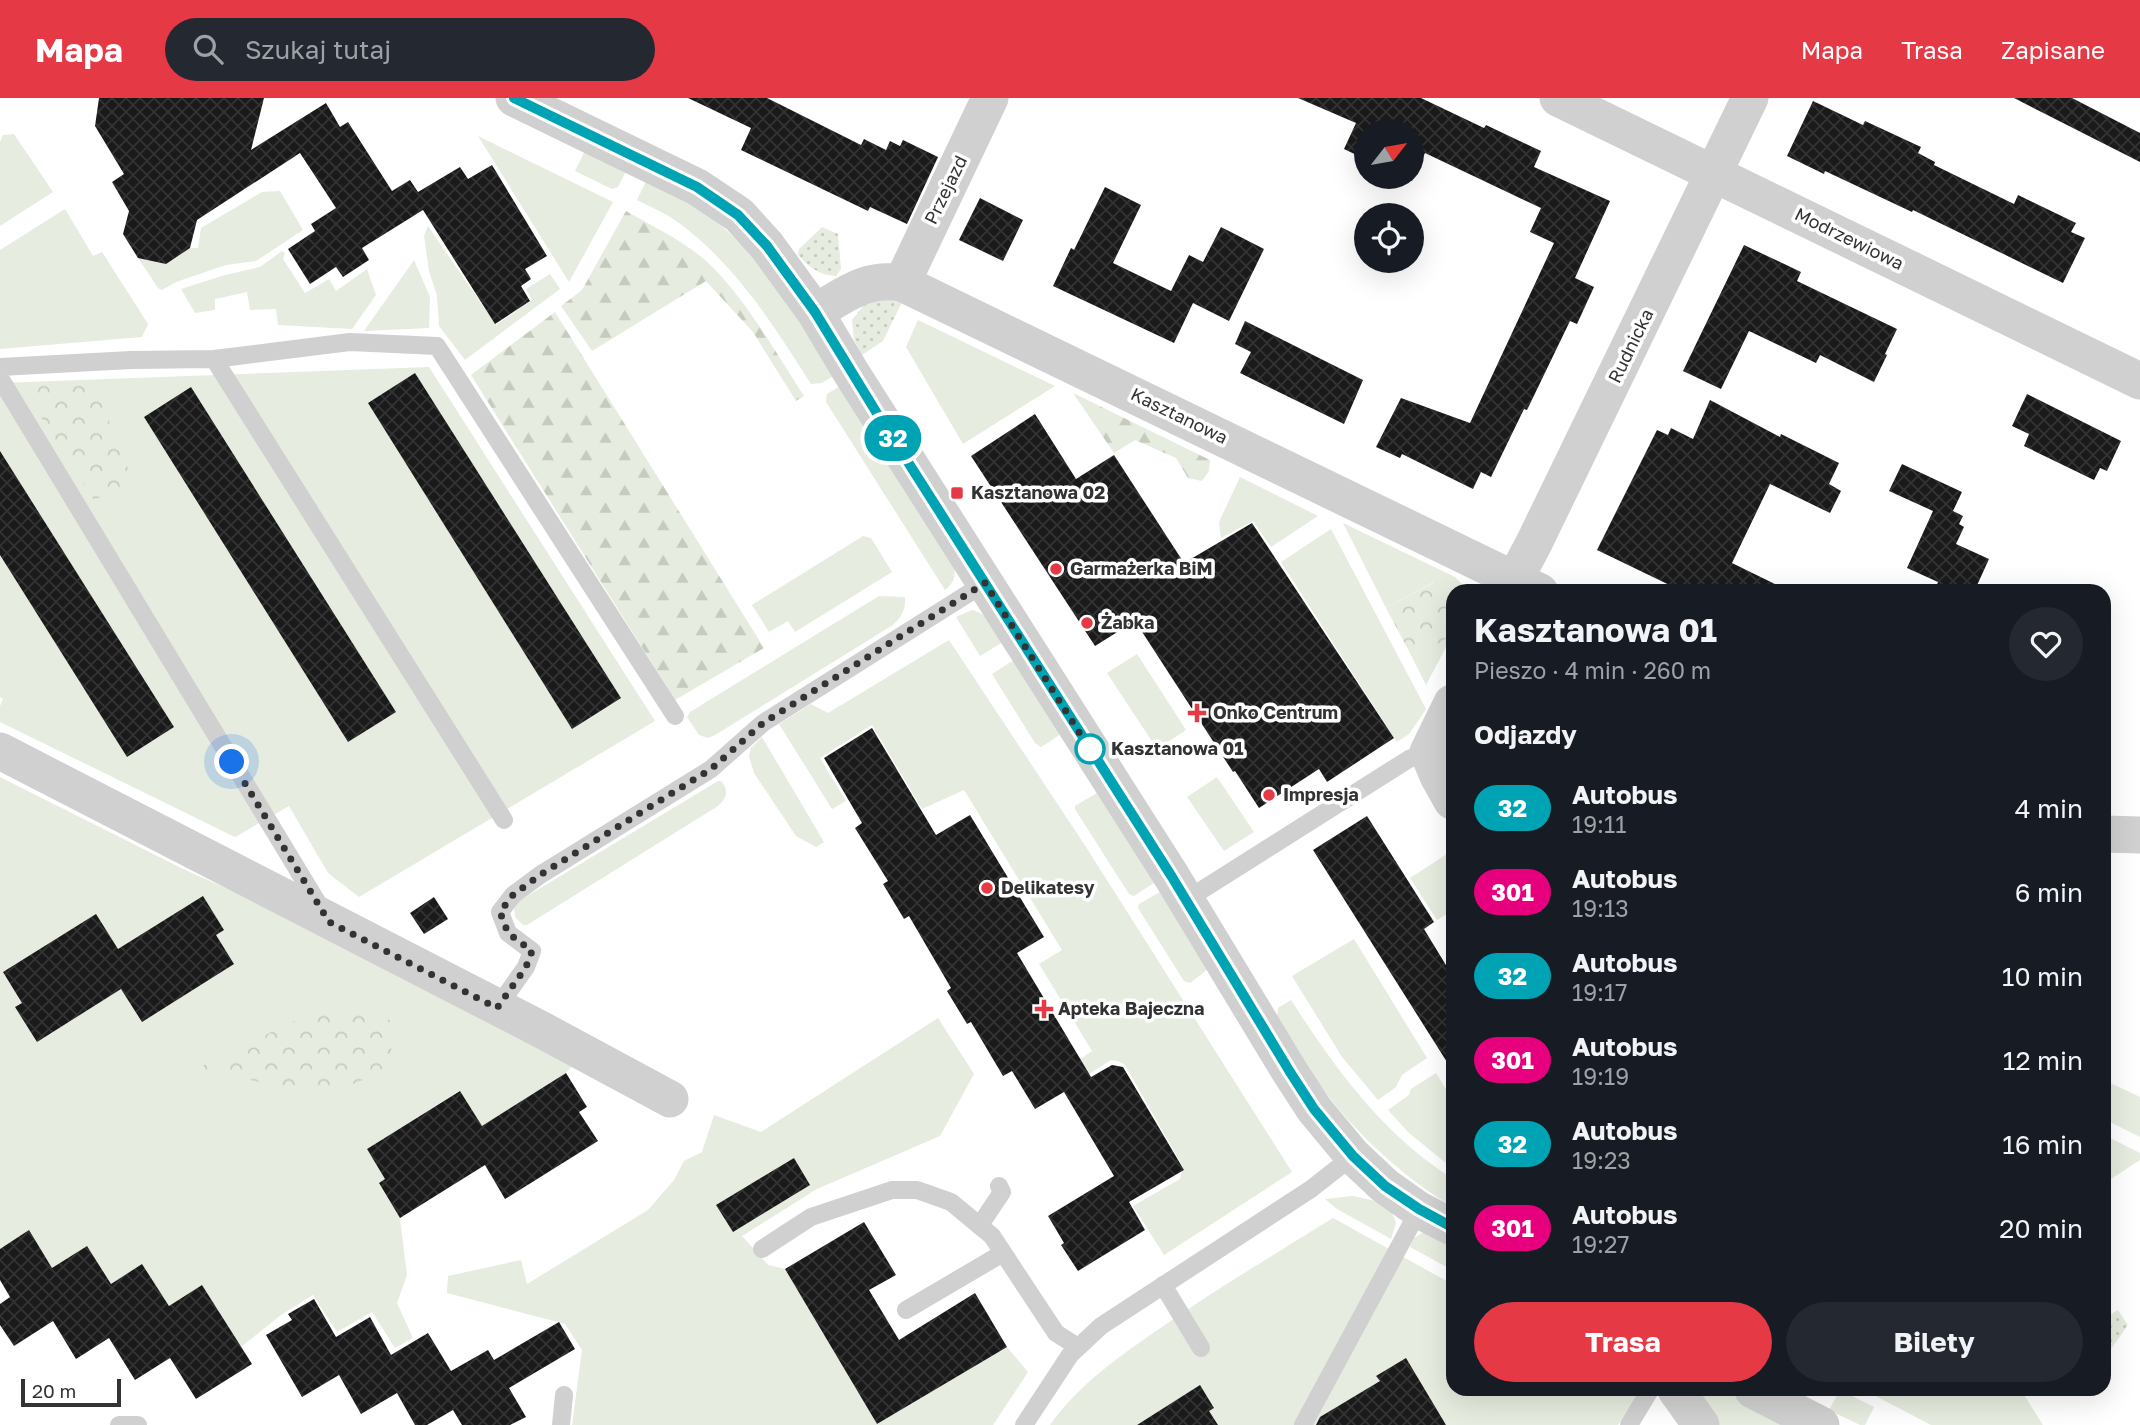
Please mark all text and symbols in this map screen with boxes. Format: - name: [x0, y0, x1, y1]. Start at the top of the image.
- search box: [165, 18, 655, 81]
- text: Mapa: [35, 30, 123, 69]
- icon: search: [189, 30, 227, 68]
- text: Szukaj tutaj: [245, 34, 391, 65]
- text: Mapa: [1801, 35, 1863, 64]
- text: Trasa: [1901, 35, 1963, 64]
- text: Zapisane: [2001, 35, 2105, 64]
- north arrow: [1354, 119, 1424, 189]
- map controls: [1354, 119, 1424, 273]
- street label: Przejazd: [919, 152, 971, 228]
- street label: Modrzewiowa: [1791, 202, 1907, 274]
- button: locate: [1354, 203, 1424, 273]
- street label: Rudnicka: [1603, 305, 1657, 386]
- street label: Kasztanowa: [1127, 382, 1231, 448]
- line badge: 32: [862, 415, 924, 461]
- text: 32: [878, 423, 908, 452]
- place label: Kasztanowa 02: [971, 481, 1105, 503]
- marker: Kasztanowa 02: [949, 485, 965, 501]
- place label: Garmażerka BiM: [1070, 557, 1212, 579]
- marker: Garmażerka BiM: [1048, 561, 1064, 577]
- button: heart: [2009, 607, 2083, 681]
- text: Kasztanowa 01: [1474, 610, 1717, 649]
- place label: Żabka: [1101, 611, 1155, 633]
- marker: Żabka: [1079, 615, 1095, 631]
- text: Pieszo · 4 min · 260 m: [1474, 656, 1711, 684]
- place label: Onko Centrum: [1213, 701, 1338, 723]
- marker: Onko Centrum: [1187, 703, 1207, 723]
- text: Odjazdy: [1474, 719, 1577, 750]
- marker: Kasztanowa 01: [1075, 734, 1105, 764]
- place label: Kasztanowa 01: [1111, 737, 1243, 759]
- your location: [214, 744, 249, 779]
- text: Autobus: [1572, 779, 1678, 810]
- place label: Impresja: [1283, 783, 1359, 805]
- marker: Impresja: [1261, 787, 1277, 803]
- text: 32: [1498, 793, 1527, 822]
- text: 4 min: [2015, 793, 2083, 824]
- text: 19:11: [1572, 810, 1626, 838]
- text: Autobus: [1572, 863, 1678, 894]
- place label: Delikatesy: [1001, 876, 1095, 898]
- text: 301: [1491, 877, 1534, 906]
- text: 6 min: [2015, 877, 2083, 908]
- marker: Delikatesy: [979, 880, 995, 896]
- text: 19:13: [1572, 894, 1629, 922]
- text: Autobus: [1572, 947, 1678, 978]
- text: 32: [1498, 961, 1527, 990]
- text: 10 min: [2002, 961, 2083, 992]
- text: 19:17: [1572, 978, 1627, 1006]
- place label: Apteka Bajeczna: [1058, 997, 1204, 1019]
- marker: Apteka Bajeczna: [1036, 1001, 1052, 1017]
- text: Autobus: [1572, 1031, 1678, 1062]
- text: 301: [1491, 1045, 1534, 1074]
- text: 12 min: [2003, 1045, 2083, 1076]
- text: 19:19: [1572, 1062, 1629, 1090]
- text: Autobus: [1572, 1115, 1678, 1146]
- text: 32: [1498, 1129, 1527, 1158]
- text: 16 min: [2002, 1129, 2083, 1160]
- text: 19:23: [1572, 1146, 1631, 1174]
- text: Autobus: [1572, 1199, 1678, 1230]
- text: 301: [1491, 1213, 1534, 1242]
- text: 20 min: [1999, 1213, 2083, 1244]
- text: 19:27: [1572, 1230, 1630, 1258]
- button: Trasa: [1474, 1302, 1772, 1382]
- button: Bilety: [1786, 1302, 2083, 1382]
- scale bar: [21, 1376, 121, 1408]
- text: 20 m: [32, 1379, 76, 1402]

